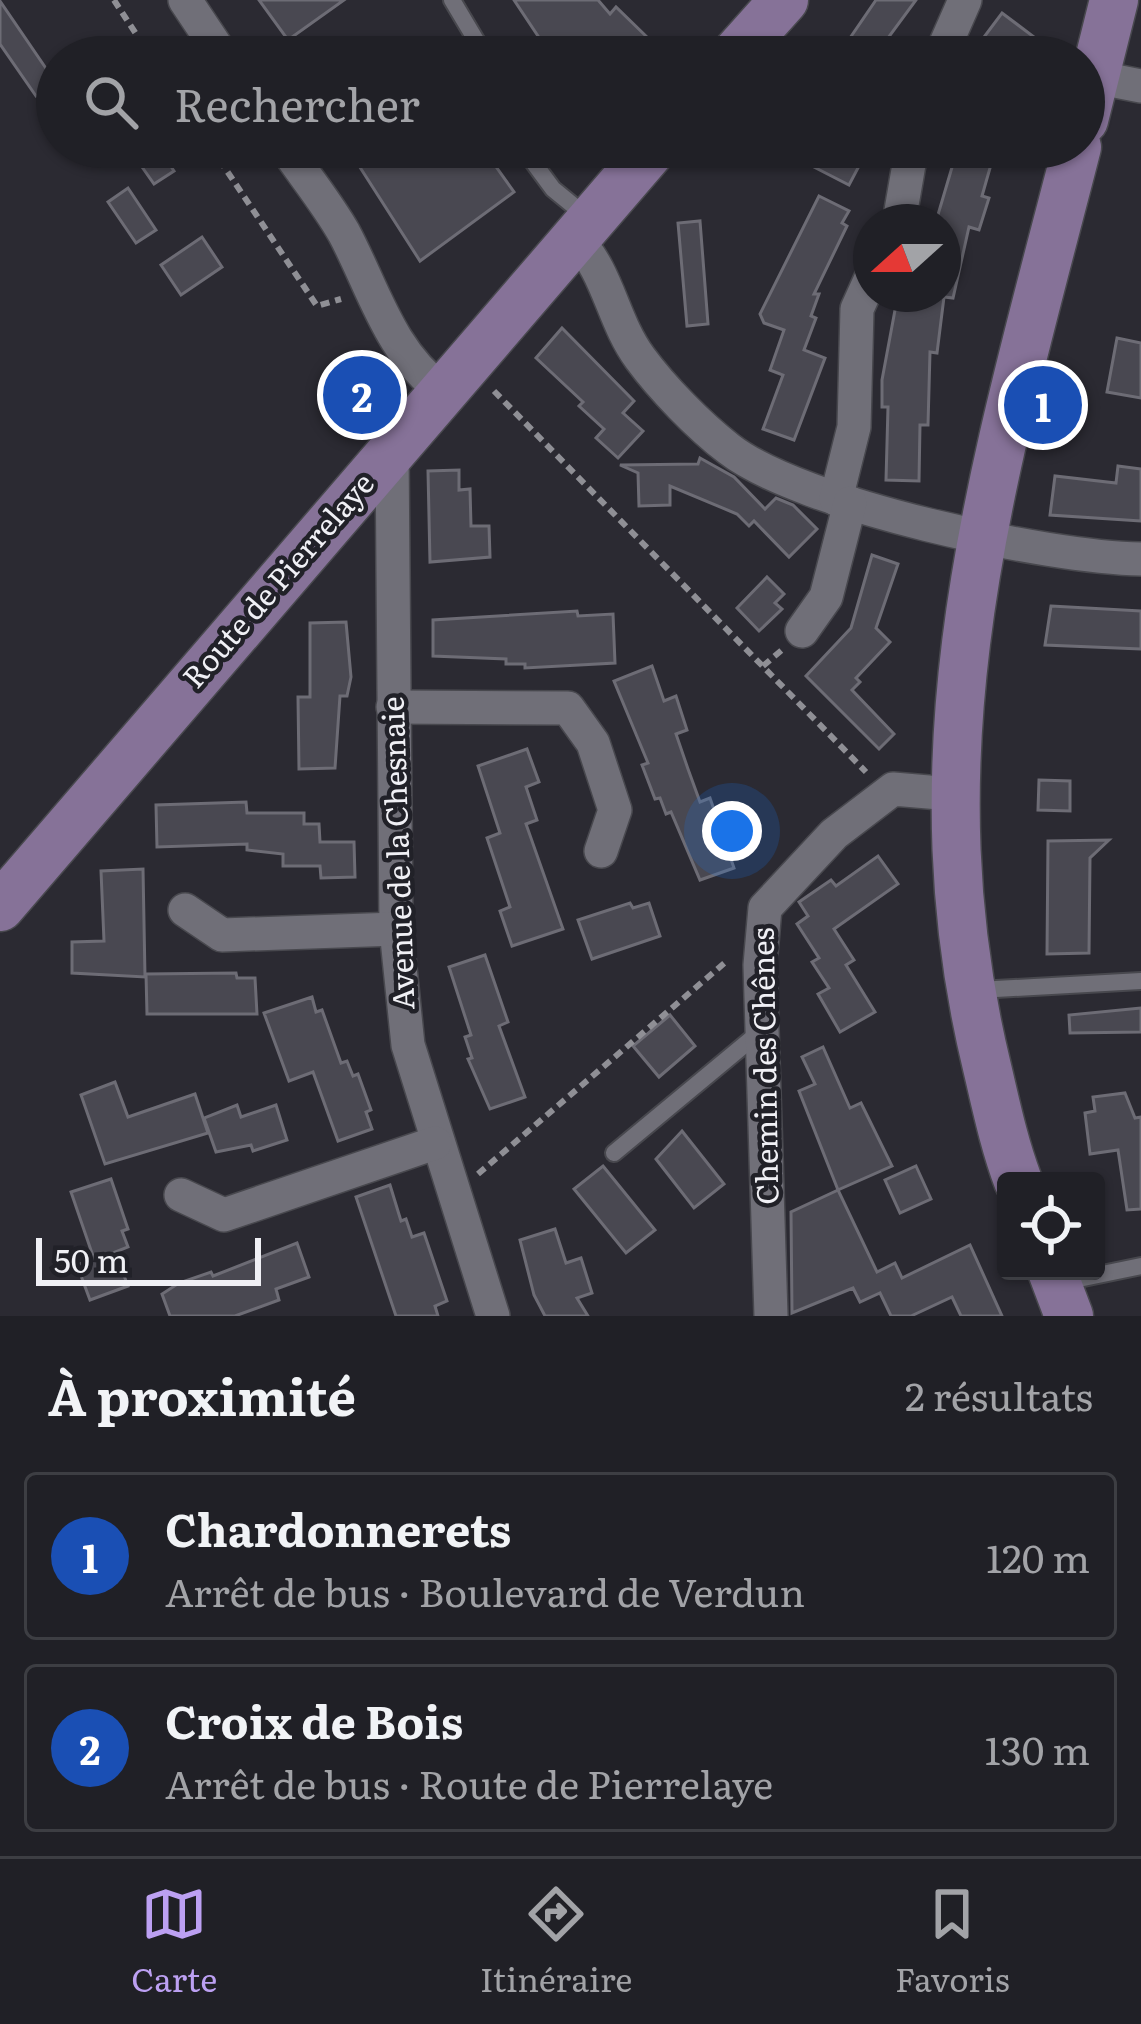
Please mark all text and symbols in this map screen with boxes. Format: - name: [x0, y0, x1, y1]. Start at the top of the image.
- search box: [36, 36, 1105, 168]
- icon: search: [78, 69, 144, 135]
- text: Rechercher: [174, 69, 420, 136]
- north arrow: [853, 204, 961, 312]
- pin: 2: [323, 350, 401, 440]
- pin: 1: [1004, 360, 1082, 450]
- street label: Route de Pierrelaye: [171, 462, 383, 696]
- street label: Avenue de la Chesnaie: [369, 696, 423, 1011]
- your location: [702, 801, 762, 861]
- street label: Chemin des Chênes: [739, 927, 787, 1205]
- map controls: [997, 1172, 1105, 1280]
- button: locate: [997, 1172, 1105, 1280]
- scale bar: [36, 1232, 261, 1285]
- text: 50 m: [54, 1234, 128, 1283]
- text: À proximité: [48, 1356, 356, 1432]
- text: 2 résultats: [905, 1365, 1093, 1423]
- text: Chardonnerets: [165, 1494, 511, 1561]
- text: 1: [82, 1527, 98, 1585]
- text: 120 m: [986, 1527, 1090, 1585]
- text: Arrêt de bus · Boulevard de Verdun: [165, 1561, 805, 1619]
- text: Croix de Bois: [165, 1686, 463, 1753]
- text: 2: [80, 1719, 100, 1777]
- text: 130 m: [985, 1719, 1090, 1777]
- text: Arrêt de bus · Route de Pierrelaye: [165, 1753, 773, 1811]
- tab: Carte: [131, 1881, 217, 2002]
- tab: Itinéraire: [480, 1881, 632, 2002]
- tab: Favoris: [895, 1881, 1010, 2002]

